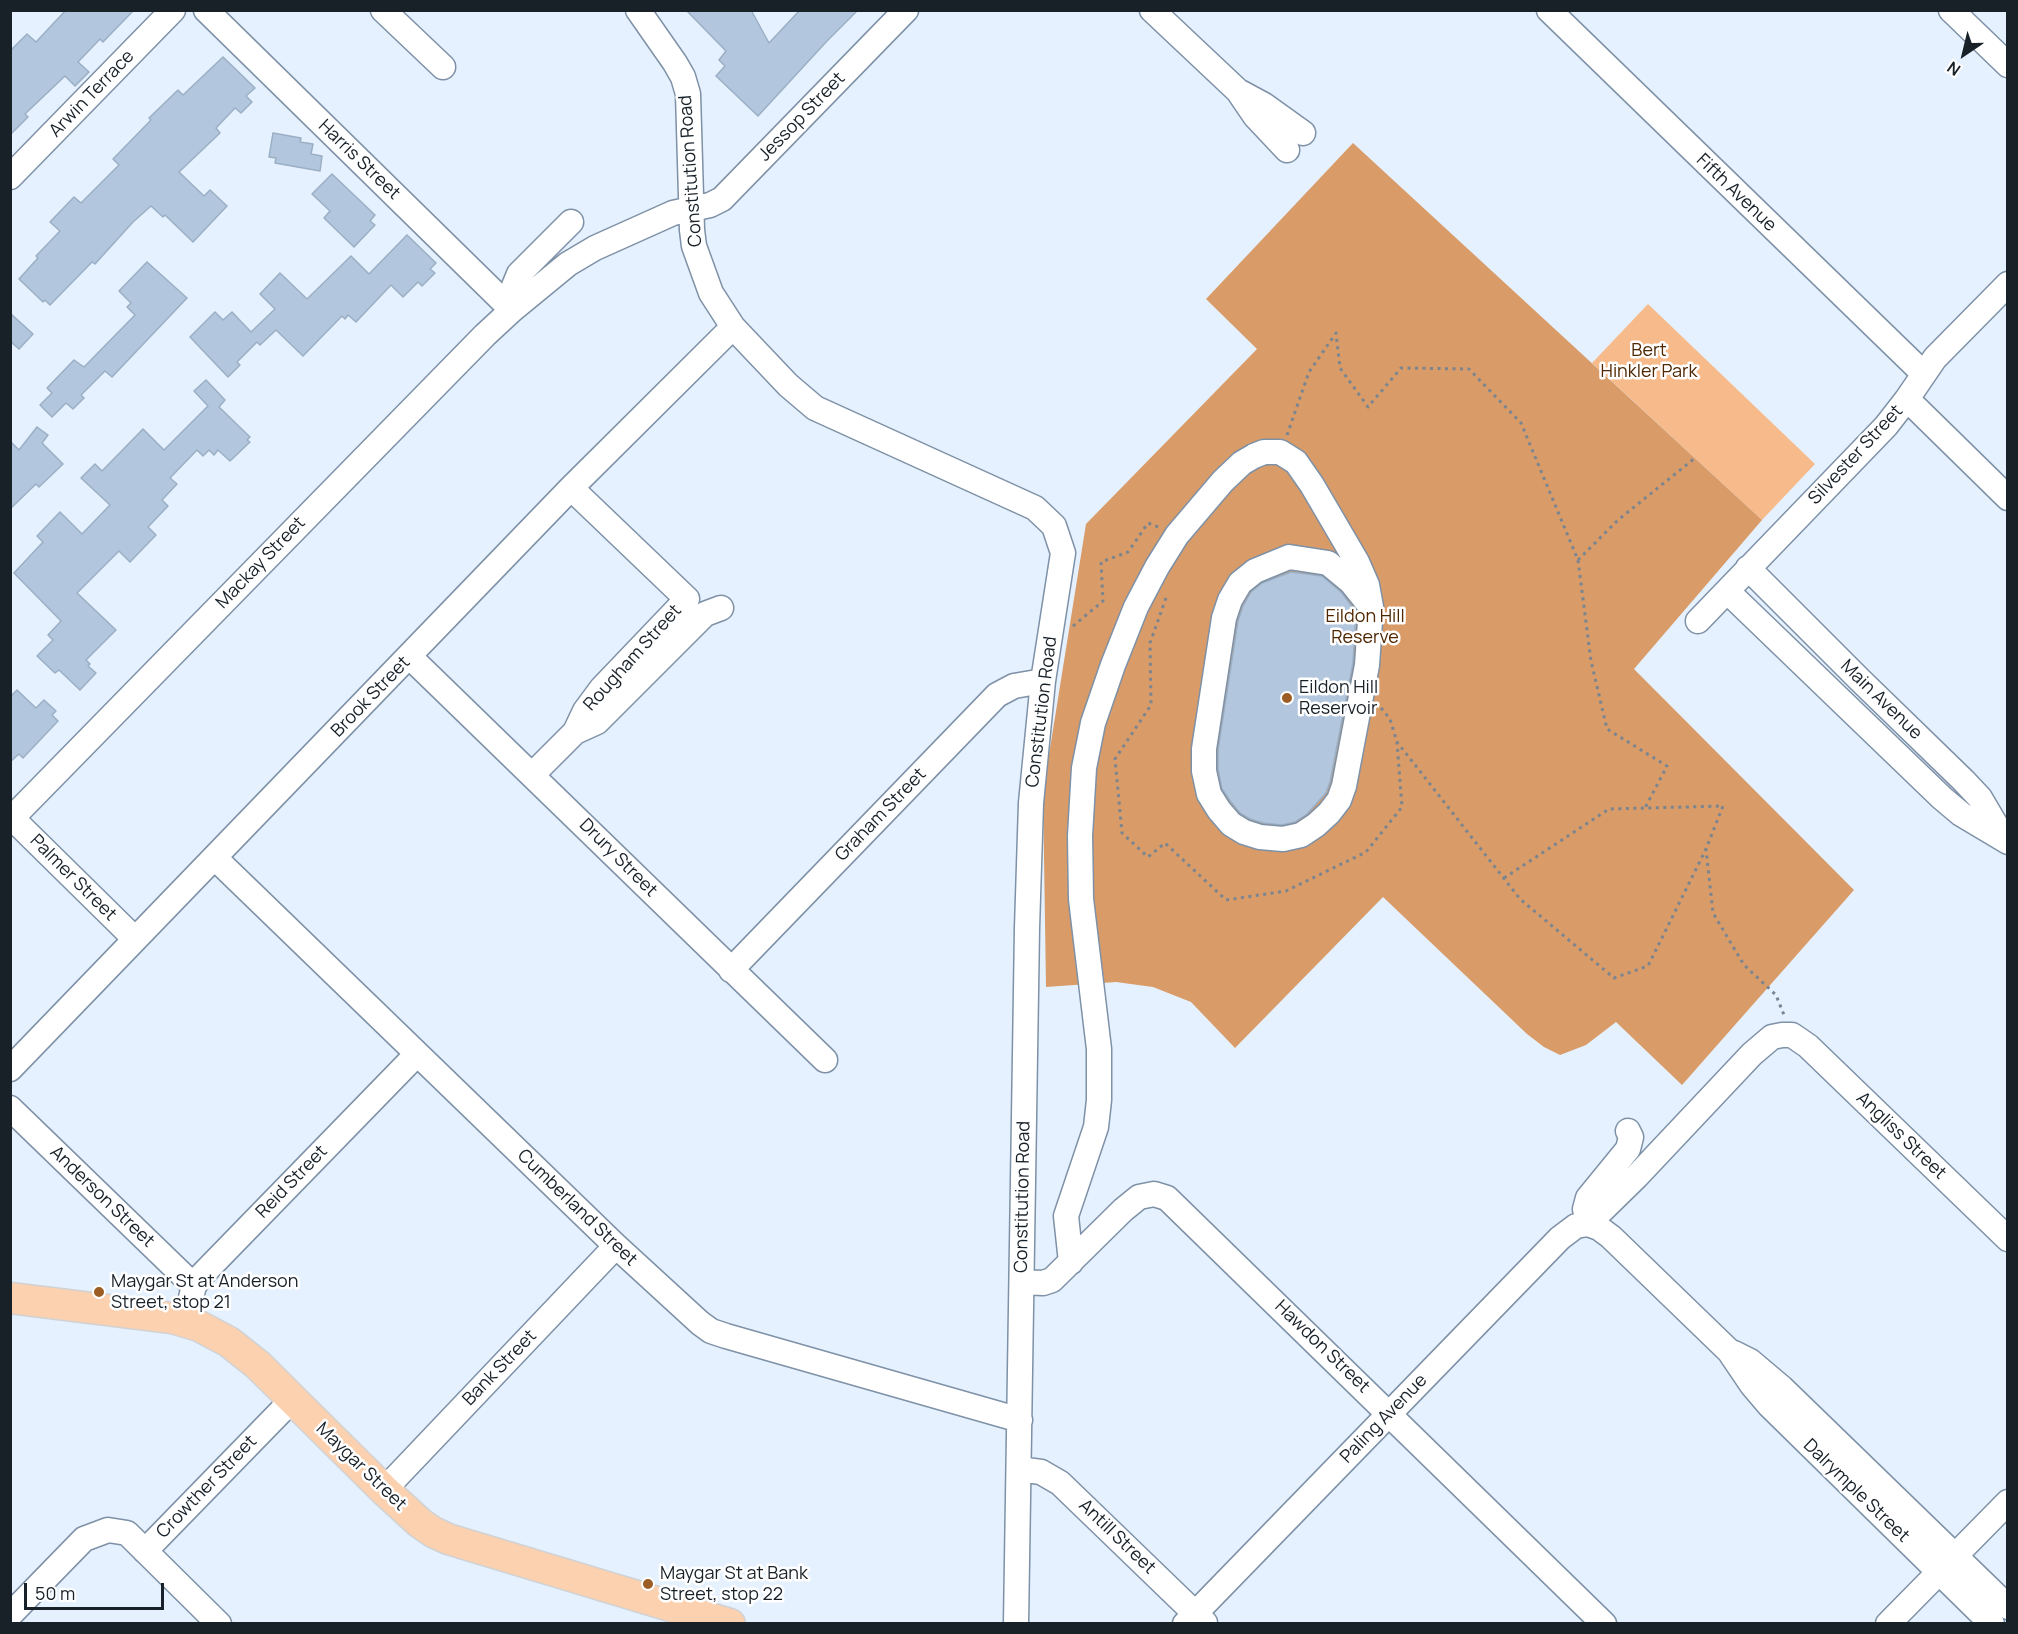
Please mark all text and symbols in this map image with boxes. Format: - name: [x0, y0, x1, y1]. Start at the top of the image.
- north arrow: [1934, 24, 1994, 84]
- street label: Arwin Terrace: [45, 46, 139, 142]
- text: N: [1943, 56, 1965, 81]
- street label: Jessop Street: [754, 68, 850, 166]
- street label: Constitution Road: [675, 94, 707, 248]
- street label: Harris Street: [314, 116, 404, 204]
- street label: Fifth Avenue: [1692, 150, 1780, 236]
- park label: Bert Hinkler Park: [1601, 340, 1697, 382]
- street label: Silvester Street: [1804, 401, 1908, 509]
- street label: Mackay Street: [212, 513, 310, 613]
- street label: Rougham Street: [580, 600, 686, 716]
- park label: Eildon Hill Reserve: [1325, 606, 1405, 648]
- street label: Constitution Road: [1022, 635, 1062, 789]
- street label: Brook Street: [327, 652, 415, 742]
- street label: Main Avenue: [1836, 656, 1926, 744]
- place label: Eildon Hill Reservoir: [1299, 677, 1378, 720]
- marker: Eildon Hill Reservoir: [1280, 691, 1294, 705]
- street label: Graham Street: [831, 764, 931, 866]
- street label: Drury Street: [574, 814, 662, 902]
- street label: Palmer Street: [25, 830, 121, 926]
- street label: Angliss Street: [1852, 1088, 1950, 1184]
- street label: Constitution Road: [1011, 1121, 1035, 1273]
- street label: Reid Street: [252, 1141, 332, 1223]
- street label: Anderson Street: [45, 1142, 159, 1252]
- street label: Cumberland Street: [513, 1145, 641, 1271]
- place label: Maygar St at Anderson Street, stop 21: [111, 1271, 298, 1314]
- marker: Maygar St at Anderson Street, stop 21: [92, 1285, 106, 1299]
- street label: Hawdon Street: [1270, 1296, 1374, 1398]
- street label: Bank Street: [458, 1326, 542, 1410]
- street label: Paling Avenue: [1336, 1370, 1432, 1468]
- street label: Maygar Street: [311, 1418, 411, 1516]
- street label: Crowther Street: [152, 1431, 262, 1543]
- street label: Dalrymple Street: [1798, 1435, 1914, 1547]
- street label: Antill Street: [1074, 1495, 1160, 1579]
- place label: Maygar St at Bank Street, stop 22: [660, 1563, 808, 1606]
- scale bar: [27, 1571, 166, 1609]
- marker: Maygar St at Bank Street, stop 22: [641, 1577, 655, 1591]
- text: 50 m: [35, 1581, 75, 1605]

